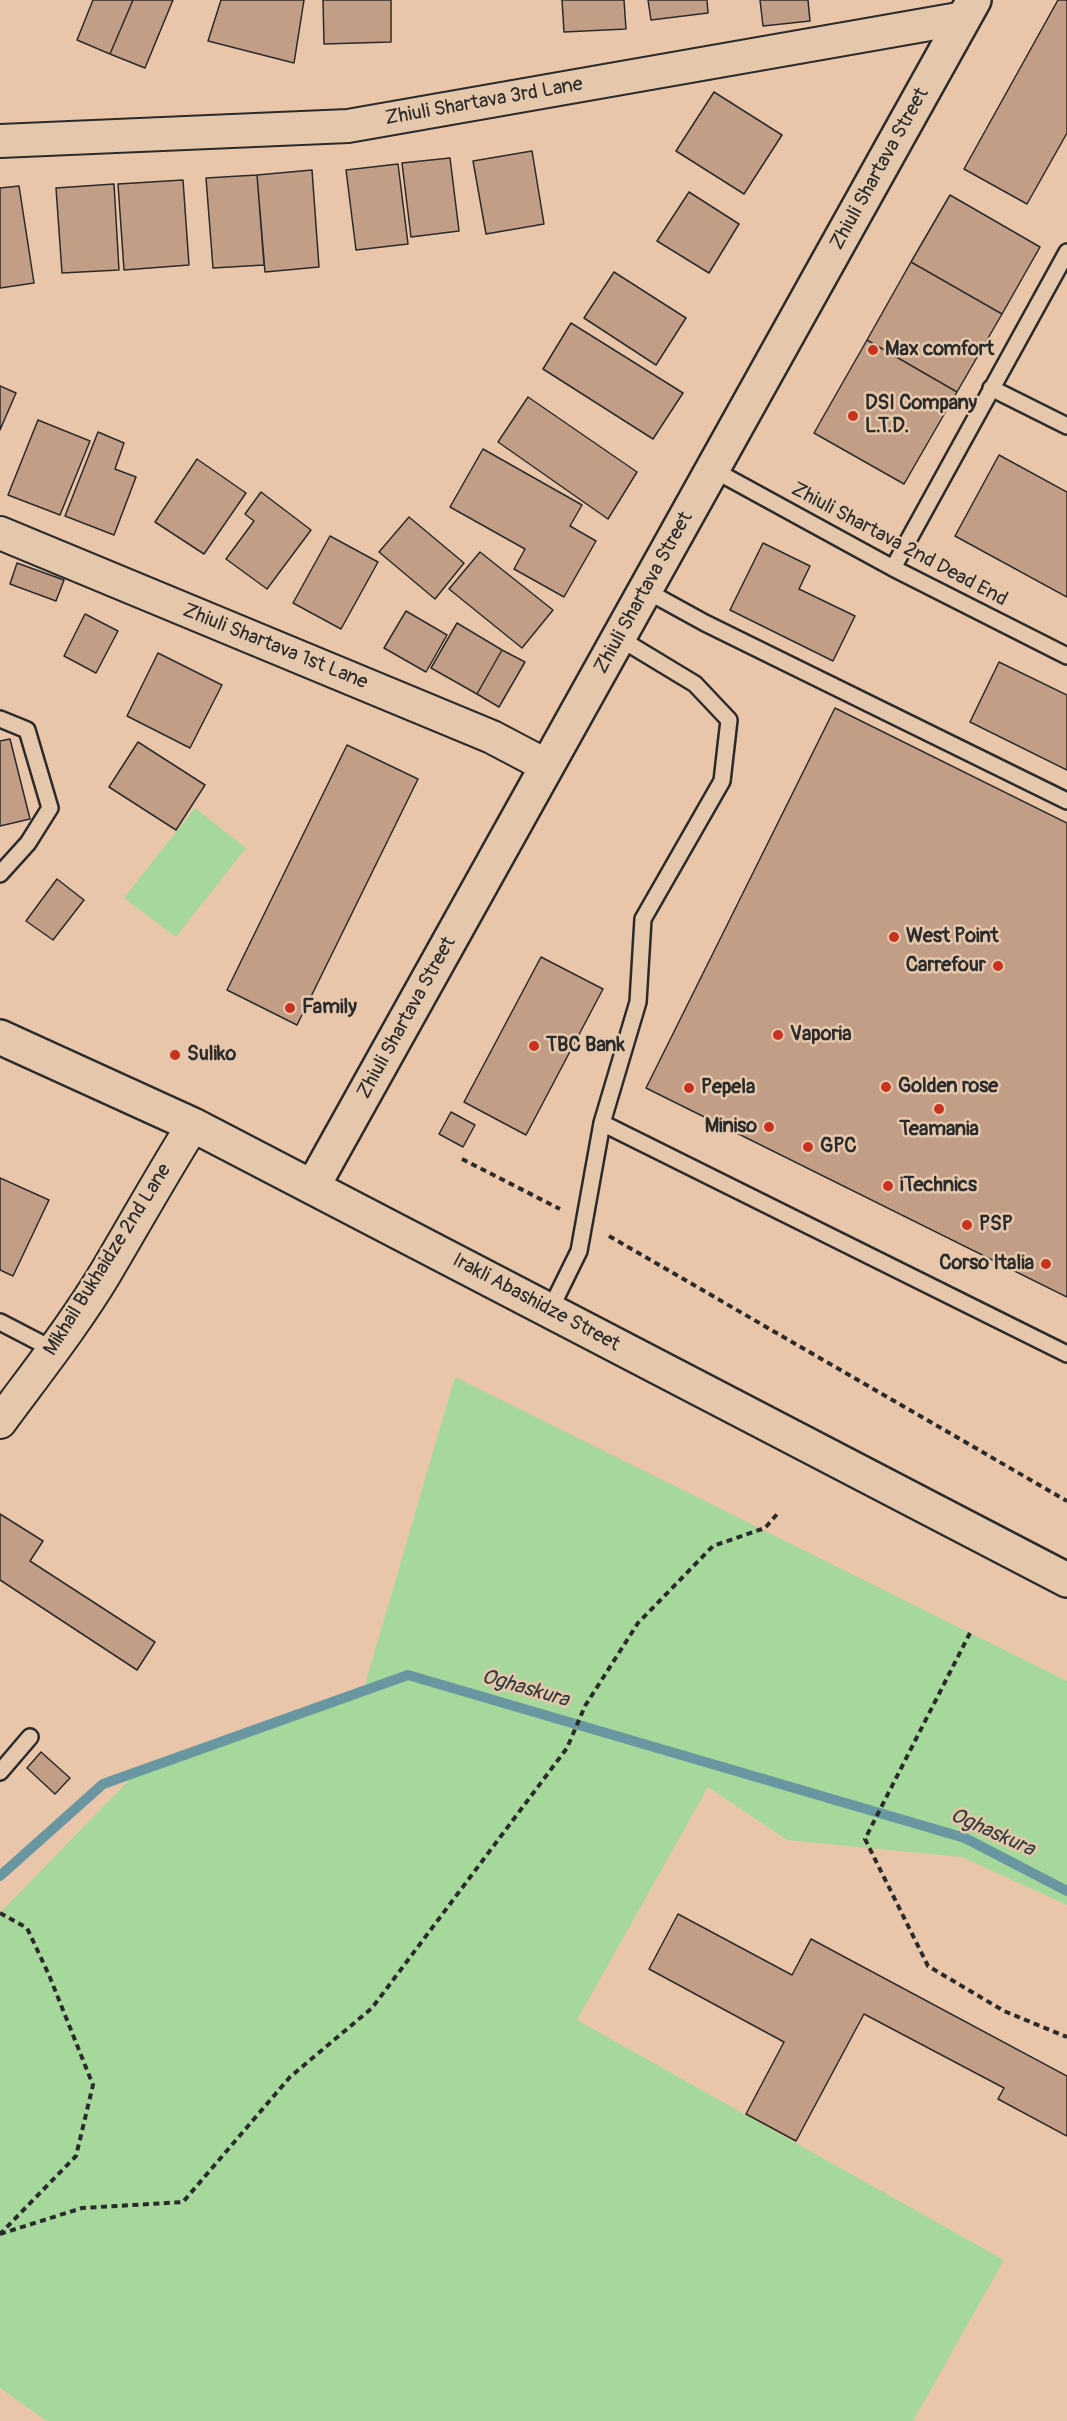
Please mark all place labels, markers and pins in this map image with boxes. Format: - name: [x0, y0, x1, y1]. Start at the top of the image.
- place label: Max comfort: [885, 338, 994, 362]
- marker: Max comfort: [866, 343, 880, 357]
- place label: DSI Company L.T.D.: [865, 392, 977, 439]
- marker: DSI Company L.T.D.: [846, 409, 860, 423]
- place label: West Point: [906, 925, 999, 949]
- marker: West Point: [887, 930, 901, 944]
- place label: Carrefour: [906, 954, 986, 978]
- marker: Carrefour: [991, 959, 1005, 973]
- place label: Family: [302, 996, 357, 1020]
- marker: Family: [283, 1001, 297, 1015]
- place label: Vaporia: [790, 1023, 851, 1047]
- marker: Vaporia: [771, 1028, 785, 1042]
- place label: TBC Bank: [546, 1034, 625, 1058]
- marker: TBC Bank: [527, 1039, 541, 1053]
- place label: Suliko: [187, 1043, 236, 1067]
- marker: Suliko: [168, 1048, 182, 1062]
- place label: Golden rose: [898, 1075, 998, 1099]
- place label: Pepela: [701, 1076, 755, 1100]
- marker: Golden rose: [879, 1080, 893, 1094]
- marker: Pepela: [682, 1081, 696, 1095]
- marker: Teamania: [932, 1102, 946, 1116]
- place label: Miniso: [705, 1115, 757, 1139]
- place label: Teamania: [899, 1118, 979, 1142]
- marker: Miniso: [762, 1120, 776, 1134]
- place label: GPC: [820, 1135, 857, 1159]
- marker: GPC: [801, 1140, 815, 1154]
- place label: iTechnics: [900, 1174, 977, 1198]
- marker: iTechnics: [881, 1179, 895, 1193]
- place label: PSP: [979, 1213, 1013, 1237]
- marker: PSP: [960, 1218, 974, 1232]
- place label: Corso Italia: [939, 1252, 1034, 1276]
- marker: Corso Italia: [1039, 1257, 1053, 1271]

